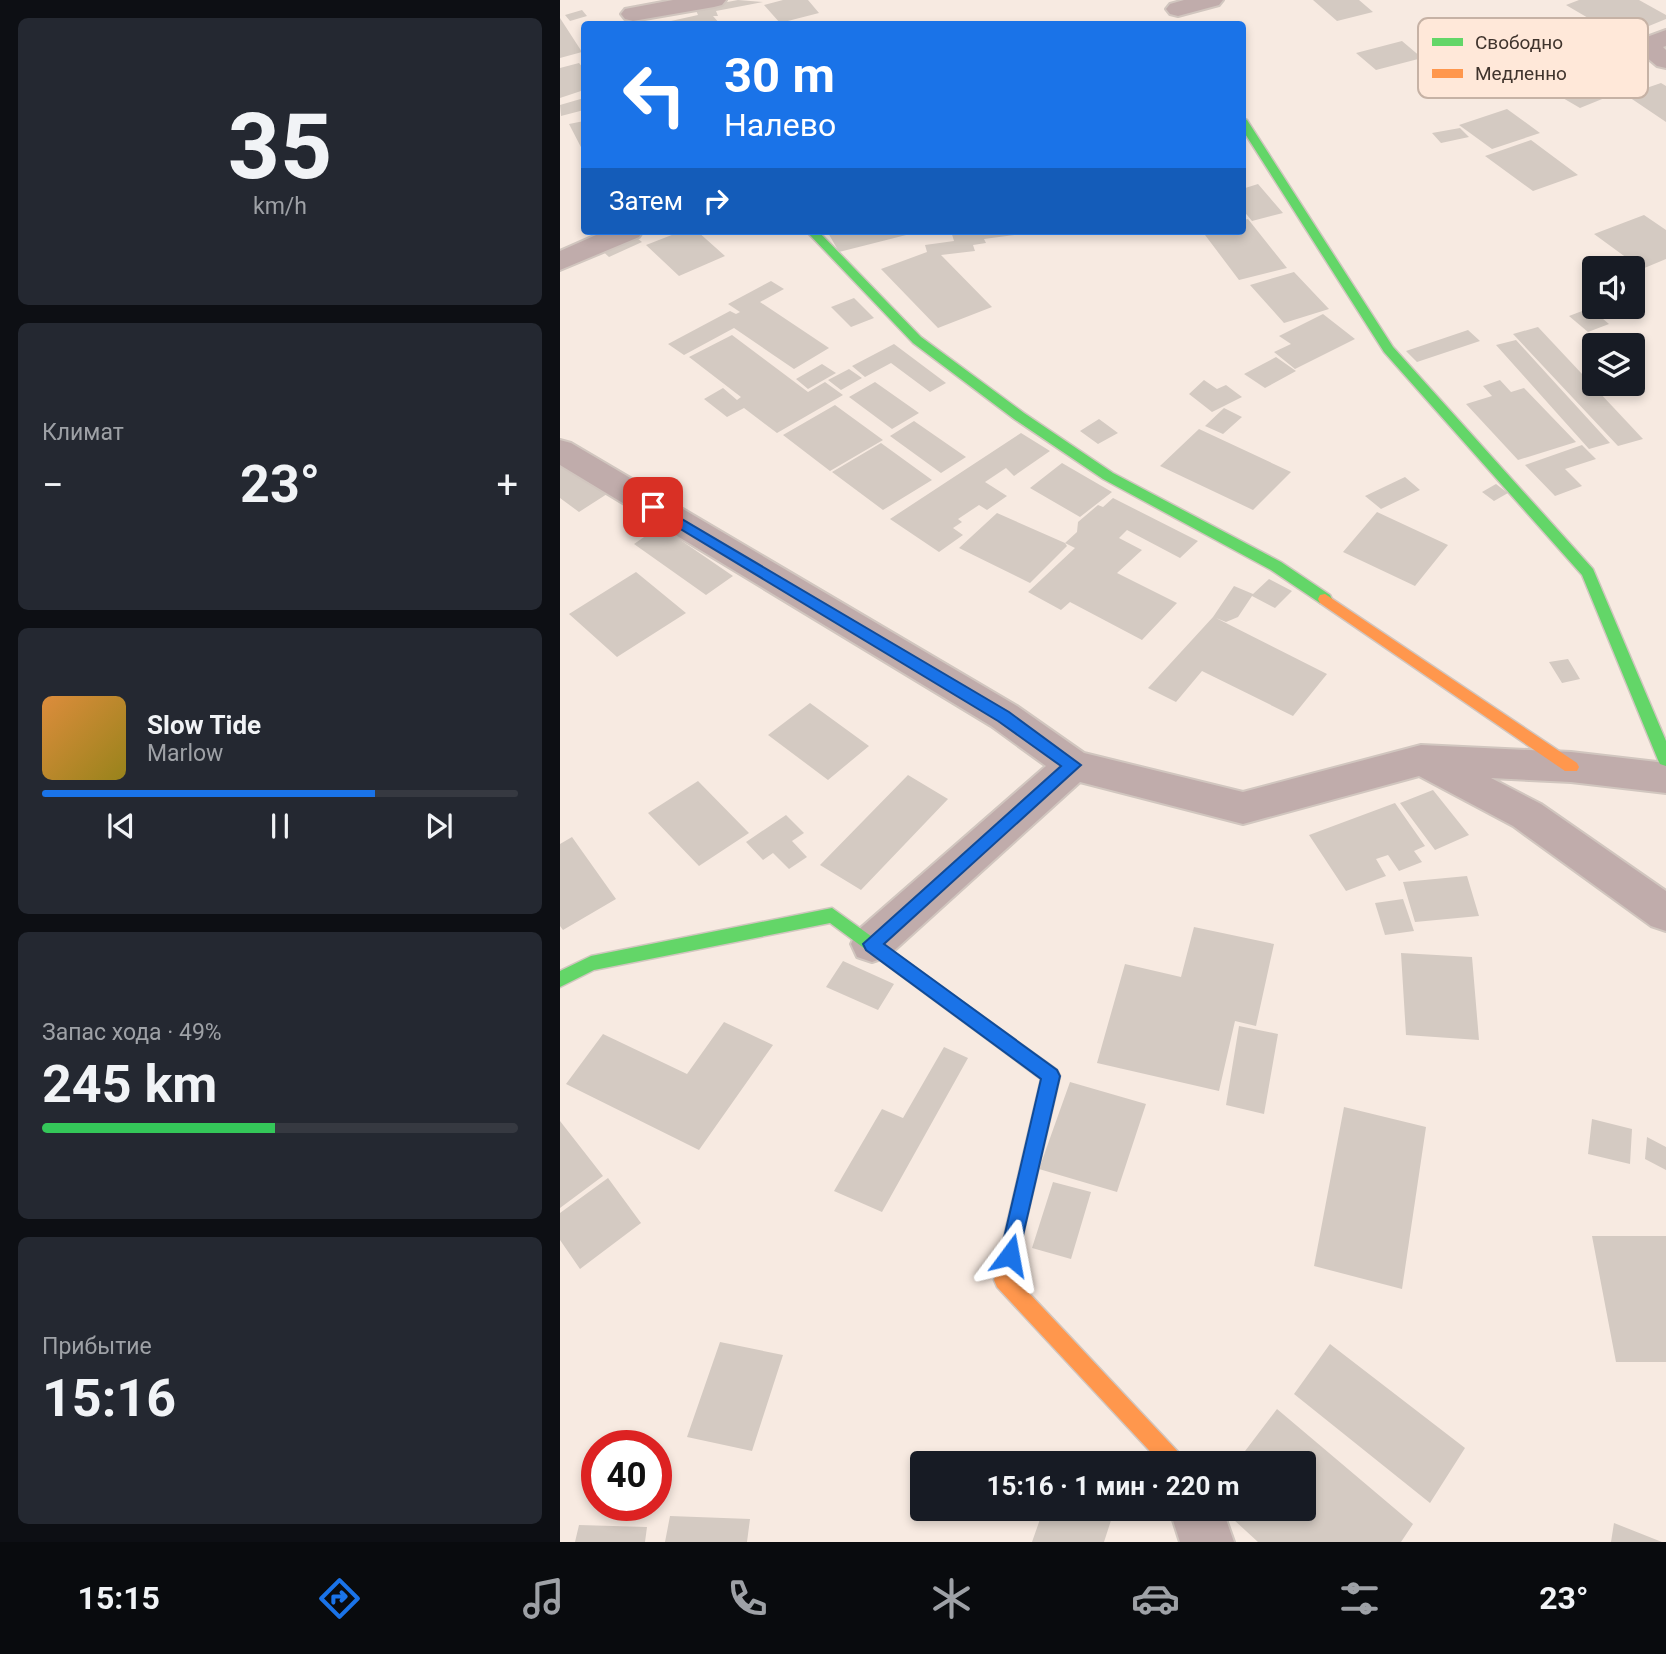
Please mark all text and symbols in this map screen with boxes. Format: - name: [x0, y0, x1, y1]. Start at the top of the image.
- legend: [1418, 18, 1648, 98]
- text: Свободно: [1475, 31, 1563, 54]
- text: 30 m: [724, 47, 835, 104]
- icon: left: [609, 49, 700, 140]
- text: Медленно: [1475, 62, 1567, 85]
- text: 35: [228, 94, 332, 200]
- text: Налево: [724, 106, 836, 144]
- icon: right: [697, 182, 735, 220]
- text: Затем: [609, 186, 683, 216]
- text: km/h: [253, 193, 307, 220]
- map controls: [1582, 256, 1645, 396]
- button: sound: [1582, 256, 1645, 319]
- button: layers: [1582, 333, 1645, 396]
- text: Климат: [42, 419, 124, 446]
- text: 23°: [240, 454, 320, 515]
- text: −: [42, 463, 64, 507]
- text: +: [496, 463, 518, 507]
- pin: [623, 477, 683, 537]
- icon: arrive: [634, 488, 672, 526]
- text: Slow Tide: [147, 710, 261, 740]
- text: Marlow: [147, 740, 223, 767]
- icon: previous: [102, 807, 140, 845]
- icon: pause: [261, 807, 299, 845]
- icon: next: [420, 807, 458, 845]
- text: Запас хода · 49%: [42, 1019, 222, 1046]
- text: 245 km: [42, 1054, 217, 1115]
- position arrow: [973, 1218, 1047, 1292]
- text: Прибытие: [42, 1333, 152, 1360]
- text: 15:16: [42, 1368, 176, 1429]
- speed limit sign: 40: [581, 1430, 672, 1521]
- text: 15:16 · 1 мин · 220 m: [987, 1471, 1239, 1501]
- icon: directions: [315, 1574, 364, 1623]
- icon: music: [519, 1574, 568, 1623]
- icon: phone: [723, 1574, 772, 1623]
- icon: climate: [927, 1574, 976, 1623]
- icon: car: [1131, 1574, 1180, 1623]
- icon: filters: [1335, 1574, 1384, 1623]
- text: 15:15: [78, 1579, 160, 1617]
- text: 23°: [1539, 1579, 1588, 1617]

